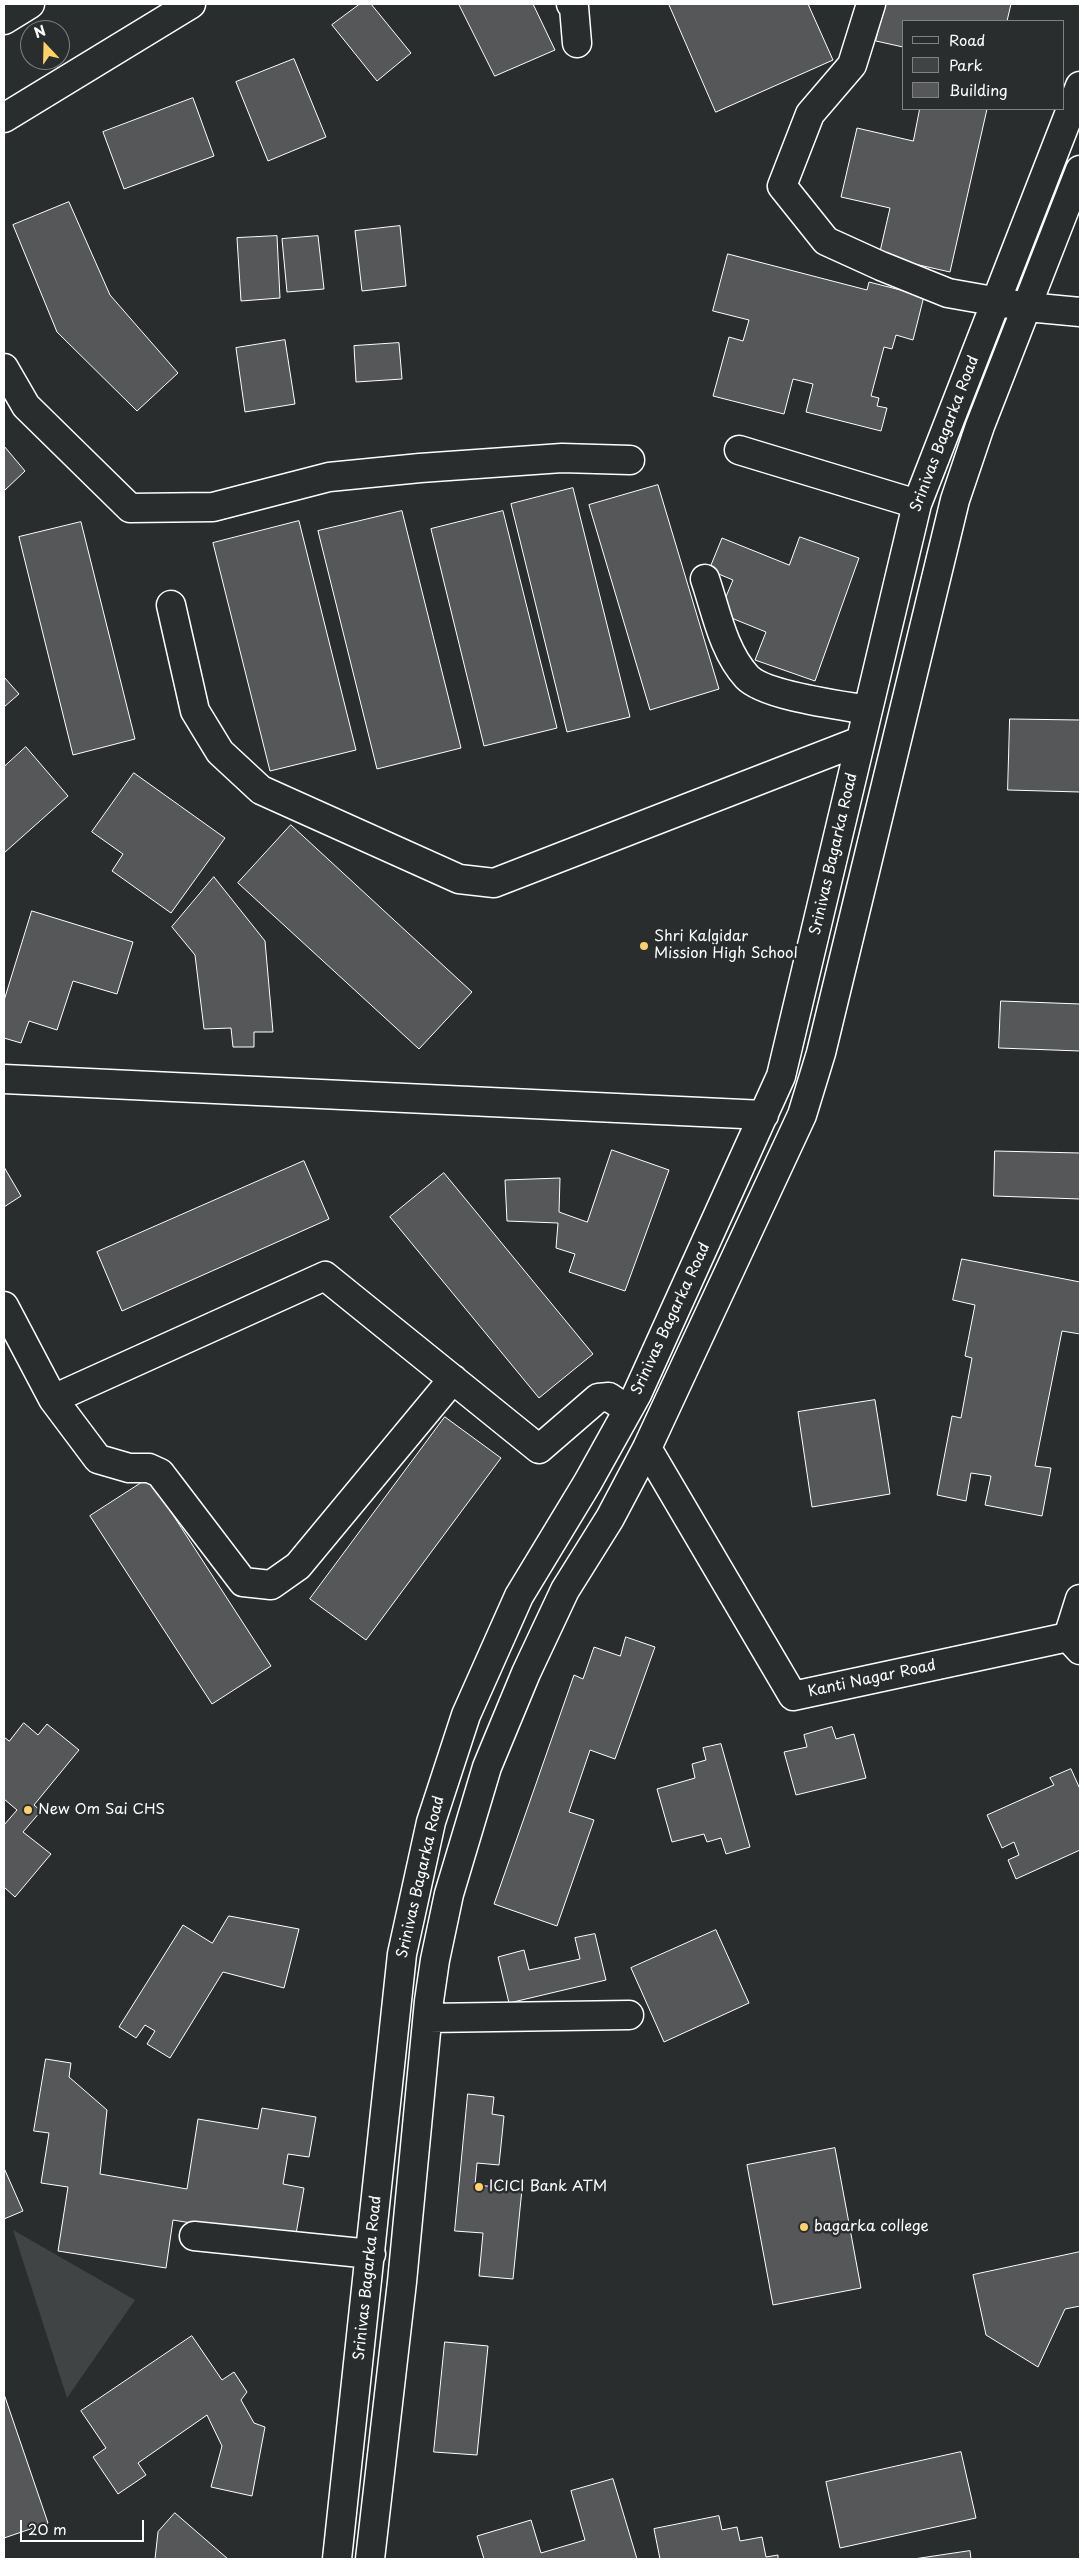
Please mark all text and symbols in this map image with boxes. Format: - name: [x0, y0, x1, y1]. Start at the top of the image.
- north arrow: [20, 20, 70, 70]
- text: N: [31, 20, 49, 43]
- legend: [902, 20, 1064, 110]
- text: Road: [949, 28, 985, 51]
- text: Park: [949, 53, 983, 76]
- text: Building: [949, 78, 1008, 101]
- street label: Srinivas Bagarka Road: [907, 353, 983, 515]
- street label: Srinivas Bagarka Road: [807, 771, 861, 937]
- place label: Shri Kalgidar Mission High School: [654, 928, 798, 963]
- marker: Shri Kalgidar Mission High School: [638, 940, 650, 952]
- street label: Srinivas Bagarka Road: [628, 1240, 714, 1398]
- street label: Kanti Nagar Road: [807, 1657, 937, 1701]
- street label: Srinivas Bagarka Road: [394, 1794, 448, 1960]
- place label: New Om Sai CHS: [38, 1801, 165, 1819]
- marker: New Om Sai CHS: [22, 1804, 34, 1816]
- place label: ICICI Bank ATM: [489, 2178, 607, 2196]
- marker: ICICI Bank ATM: [473, 2181, 485, 2193]
- street label: Srinivas Bagarka Road: [350, 2195, 386, 2361]
- place label: bagarka college: [814, 2218, 929, 2236]
- marker: bagarka college: [798, 2221, 810, 2233]
- scale bar: [22, 2510, 146, 2542]
- text: 20 m: [28, 2517, 67, 2540]

